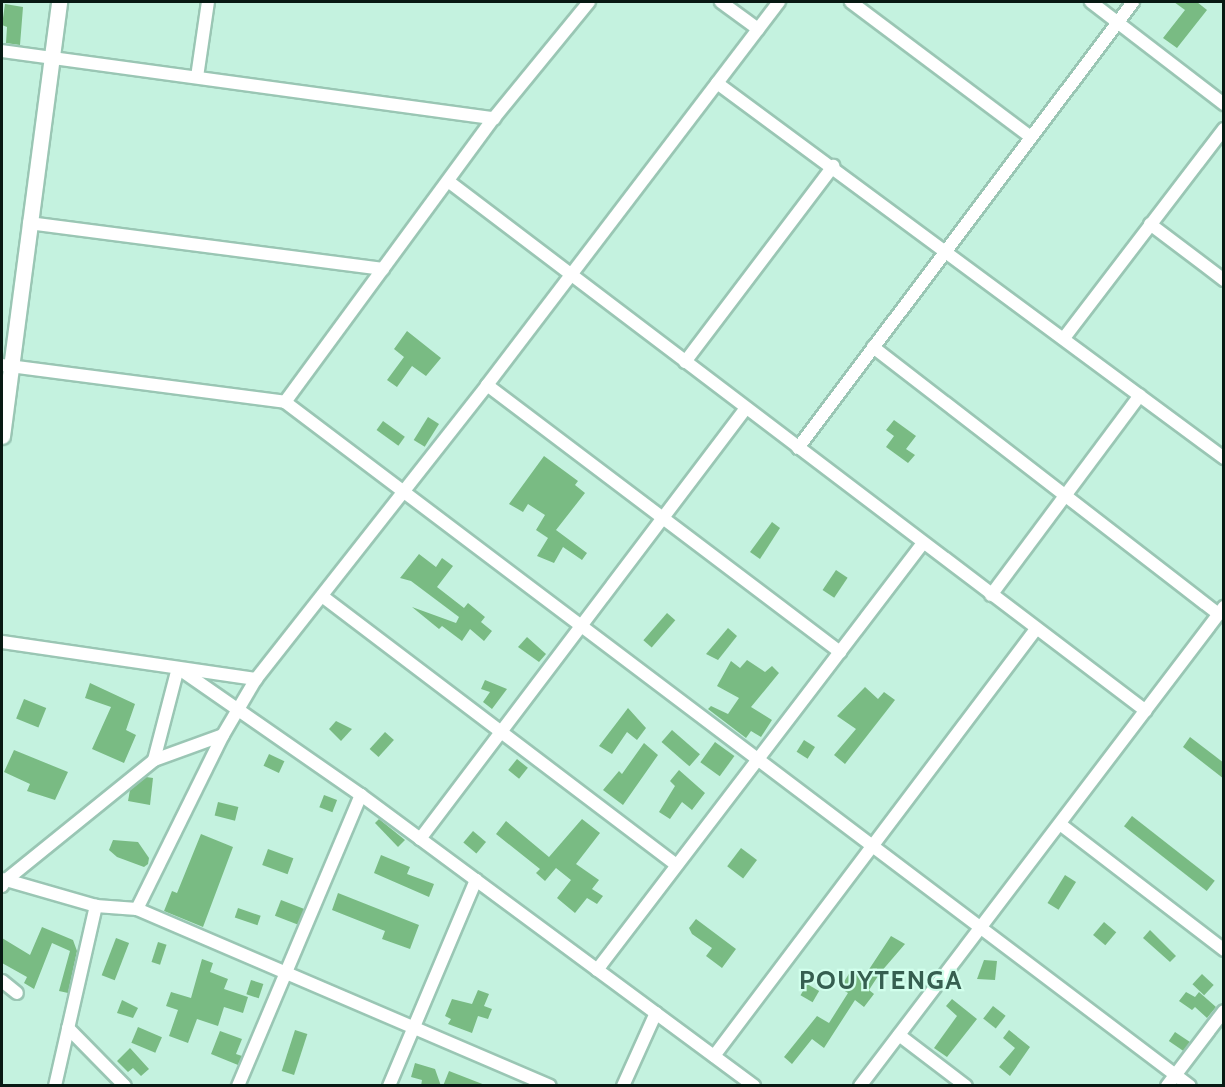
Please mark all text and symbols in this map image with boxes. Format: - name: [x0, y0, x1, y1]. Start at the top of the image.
- district label: POUYTENGA: [799, 965, 963, 997]

